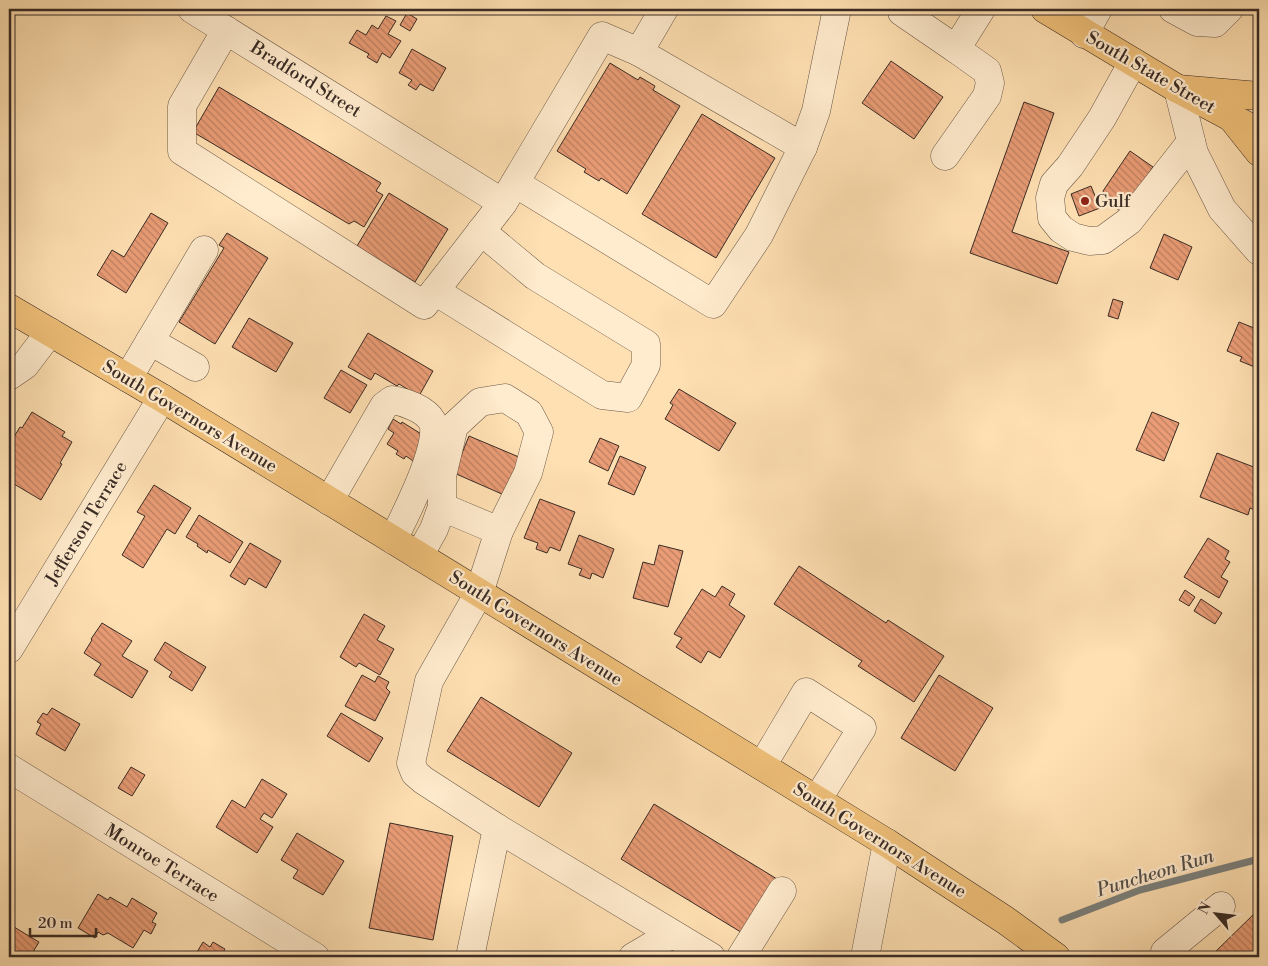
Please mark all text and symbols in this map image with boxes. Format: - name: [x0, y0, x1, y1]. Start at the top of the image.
- street label: South State Street: [1082, 26, 1220, 119]
- street label: Bradford Street: [245, 36, 366, 123]
- place label: Gulf: [1095, 190, 1132, 213]
- marker: Gulf: [1079, 195, 1091, 207]
- street label: South Governors Avenue: [98, 355, 281, 478]
- street label: Jefferson Terrace: [40, 457, 132, 590]
- street label: South Governors Avenue: [445, 566, 627, 691]
- street label: South Governors Avenue: [789, 778, 971, 903]
- street label: Monroe Terrace: [100, 819, 223, 908]
- water label: Puncheon Run: [1093, 844, 1217, 902]
- north arrow: [1190, 888, 1240, 938]
- text: N: [1195, 899, 1216, 917]
- scale bar: [30, 906, 96, 938]
- text: 20 m: [38, 914, 73, 933]

